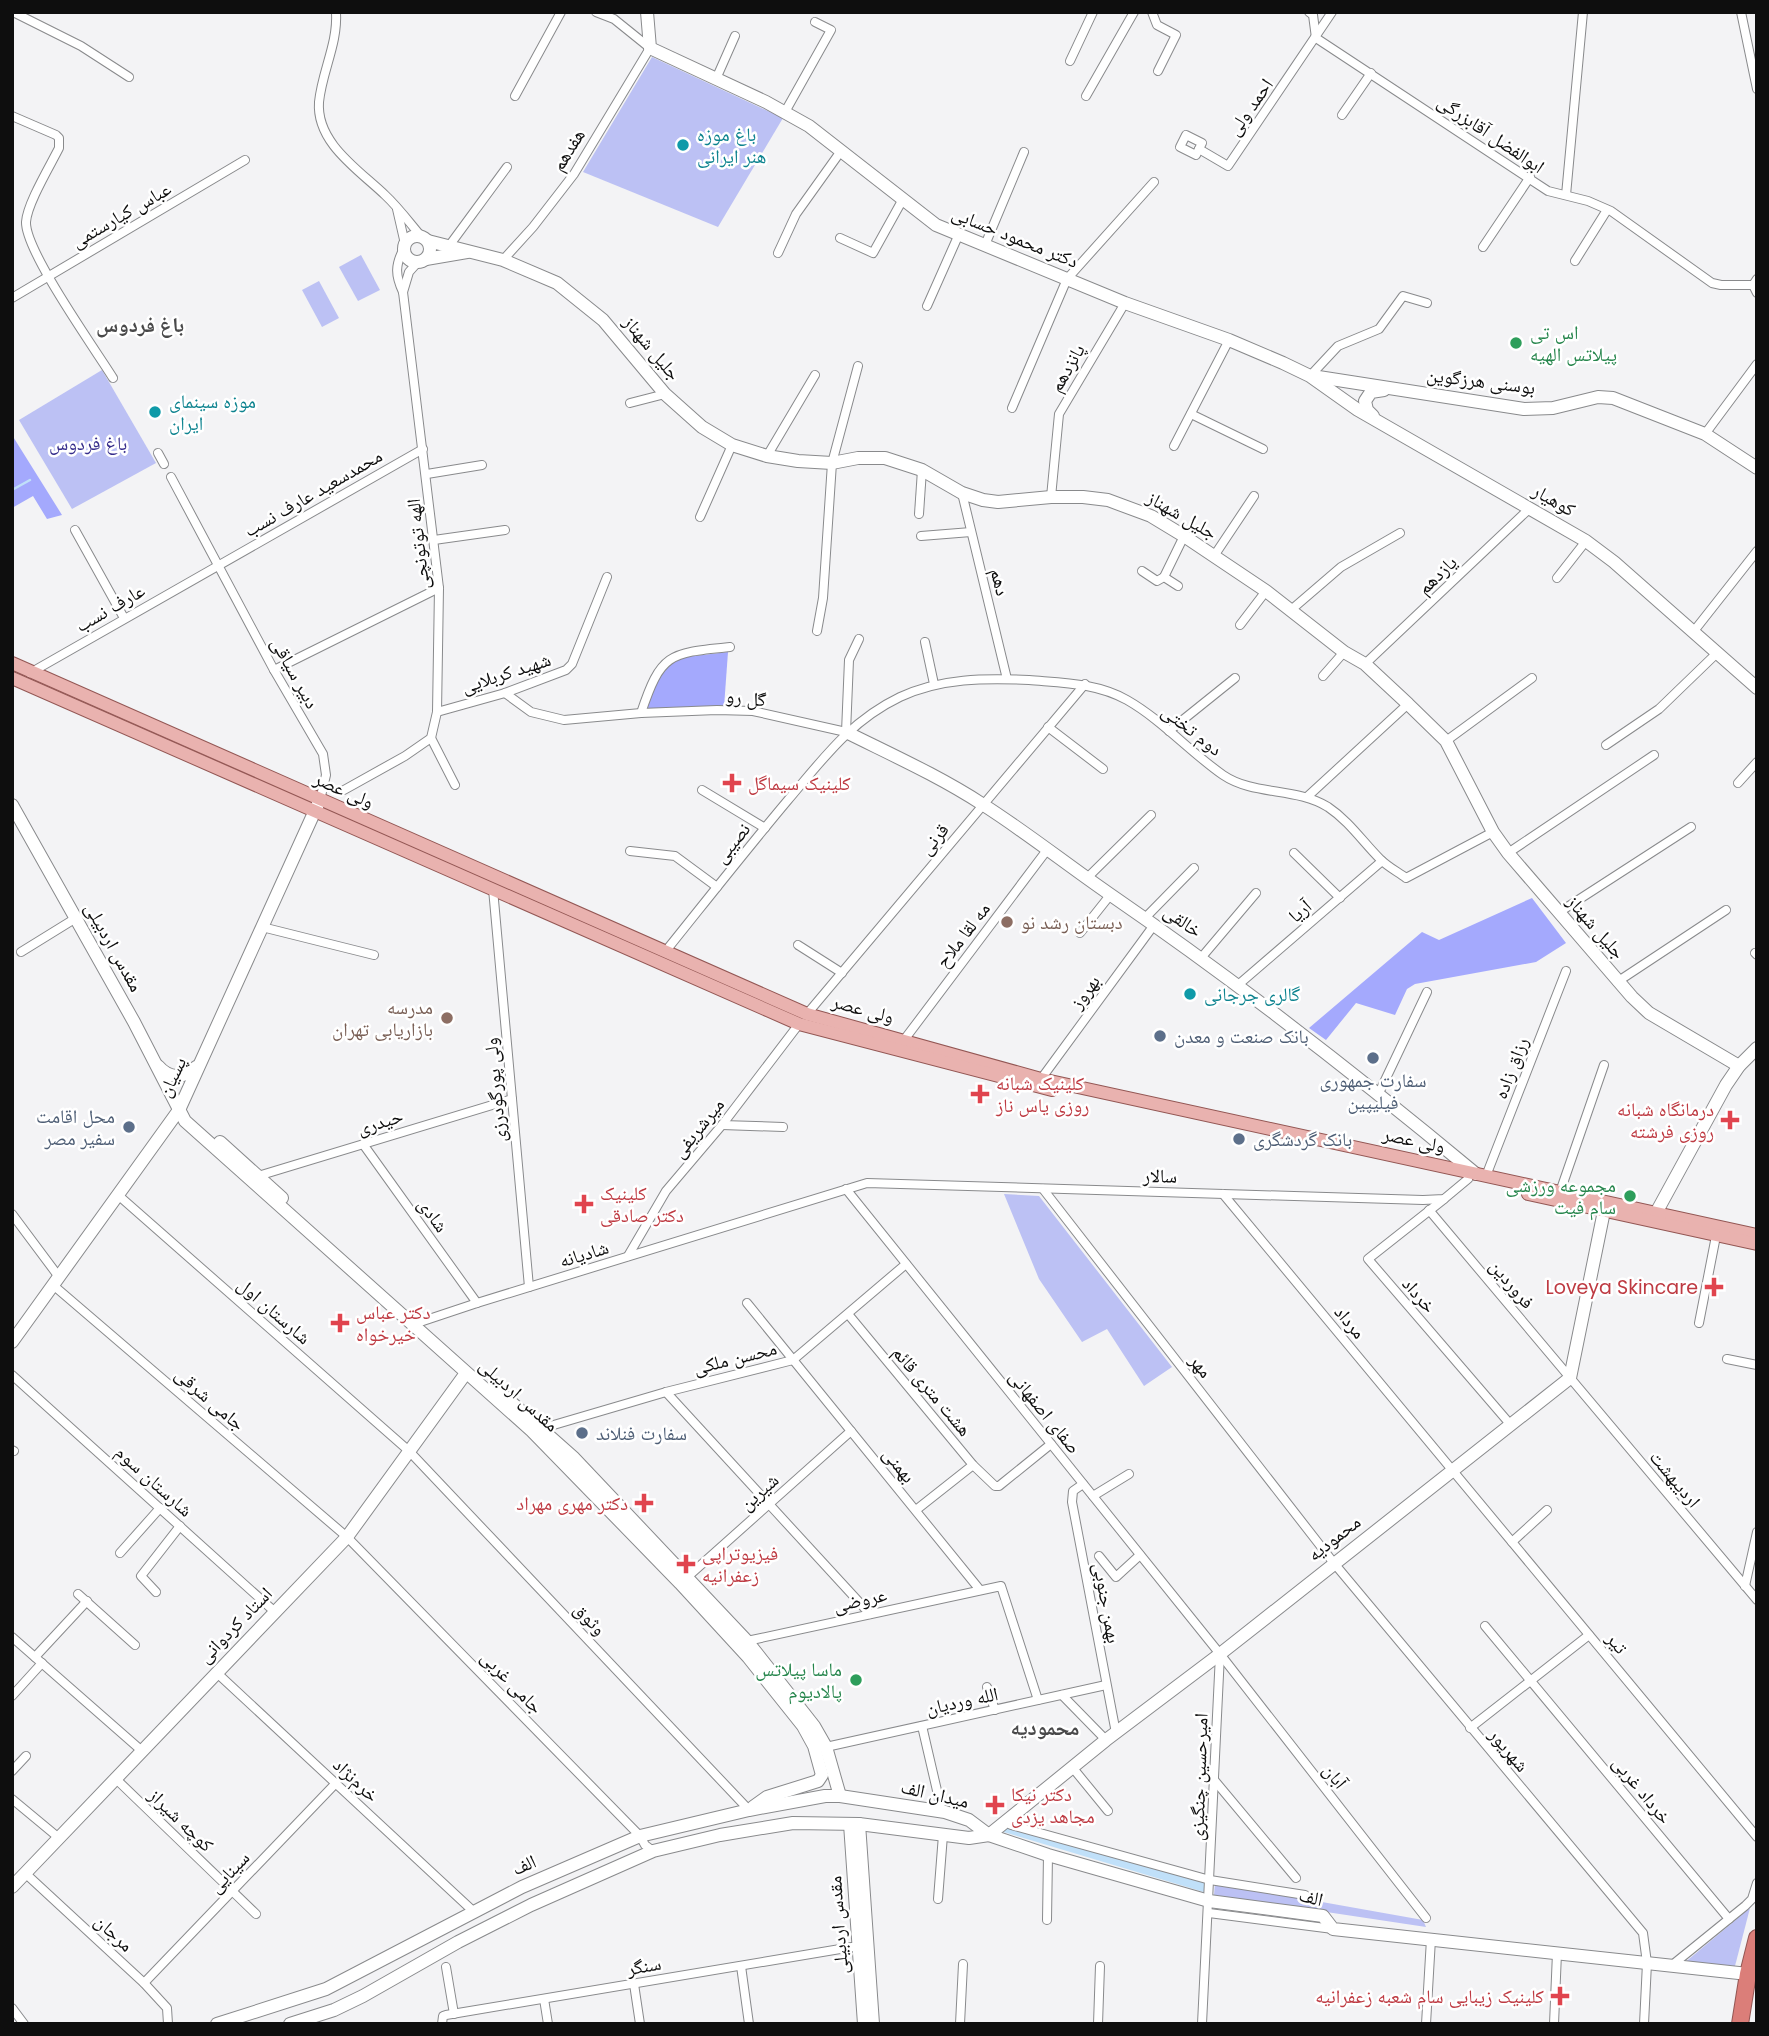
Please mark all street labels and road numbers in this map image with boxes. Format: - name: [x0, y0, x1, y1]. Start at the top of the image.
- street label: احمد ولی: [1220, 73, 1280, 141]
- street label: ابوالفضل آقابزرگی: [1432, 88, 1550, 180]
- street label: هفدهم: [544, 123, 592, 177]
- street label: عباس کیارستمی: [66, 175, 176, 255]
- street label: دکتر محمود حسابی: [948, 199, 1082, 275]
- street label: جلیل شهناز: [616, 309, 687, 386]
- street label: پانزدهم: [1042, 339, 1092, 397]
- street label: بوسنی هرزگوین: [1425, 361, 1537, 401]
- street label: محمدسعید عارف نسب: [239, 442, 387, 544]
- street label: کوهیار: [1527, 476, 1581, 523]
- street label: جلیل شهناز: [1141, 483, 1222, 546]
- street label: الهه توتونچی: [400, 497, 436, 591]
- street label: یازدهم: [1411, 549, 1463, 601]
- street label: دهم: [984, 565, 1016, 599]
- street label: عارف نسب: [70, 577, 150, 639]
- street label: دبیر سیاقی: [264, 632, 326, 714]
- street label: شهید کربلایی: [458, 646, 554, 700]
- street label: گل رو: [724, 682, 768, 714]
- street label: دوم تختی: [1156, 698, 1228, 762]
- street label: ولی عصر: [309, 764, 378, 815]
- street label: نصیبی: [707, 817, 757, 869]
- street label: قرنی: [913, 817, 955, 861]
- street label: جلیل شهناز: [1560, 888, 1632, 965]
- street label: آریا: [1282, 892, 1318, 929]
- street label: مقدس اردبیلی: [78, 897, 150, 997]
- street label: مه لقا ملاح: [929, 897, 997, 973]
- street label: خالقی: [1158, 898, 1208, 944]
- street label: بهروز: [1063, 969, 1107, 1015]
- street label: ولی عصر: [828, 988, 897, 1030]
- street label: رزاق زاده: [1487, 1033, 1535, 1103]
- street label: ولی پورگودرزی: [477, 1037, 513, 1143]
- street label: پسیان: [151, 1052, 193, 1102]
- street label: میرشریفی: [665, 1092, 731, 1164]
- street label: حیدری: [354, 1102, 406, 1142]
- street label: ولی عصر: [1379, 1120, 1448, 1160]
- street label: سالار: [1142, 1162, 1177, 1190]
- street label: شادی: [411, 1192, 455, 1238]
- street label: شادیانه: [556, 1234, 612, 1274]
- street label: فروردین: [1483, 1253, 1541, 1315]
- street label: شارستان اول: [231, 1271, 317, 1351]
- street label: خرداد: [1396, 1271, 1442, 1319]
- street label: مرداد: [1328, 1299, 1372, 1345]
- street label: محسن ملکی: [690, 1335, 780, 1381]
- street label: هشت متری قائم: [886, 1340, 978, 1442]
- street label: مهر: [1182, 1348, 1219, 1384]
- street label: مقدس اردبیلی: [473, 1352, 565, 1438]
- street label: جامی شرقی: [169, 1361, 251, 1437]
- street label: صفای اصفهانی: [1003, 1364, 1087, 1460]
- street label: شارستان سوم: [109, 1439, 199, 1523]
- street label: بهمنی: [876, 1441, 922, 1489]
- street label: اردیبهشت: [1643, 1445, 1707, 1513]
- street label: شیرین: [733, 1467, 785, 1517]
- street label: محمودیه: [1302, 1509, 1366, 1567]
- street label: بهمن جنوبی: [1087, 1561, 1127, 1645]
- street label: استاد کردوانی: [192, 1581, 278, 1669]
- street label: عروضی: [831, 1581, 890, 1619]
- street label: وثوق: [568, 1596, 612, 1642]
- street label: تیر: [1599, 1625, 1634, 1660]
- street label: جامی غربی: [475, 1644, 549, 1720]
- street label: الله وردیان: [923, 1680, 1001, 1722]
- street label: امیرحسین چنگیزی: [1183, 1713, 1215, 1841]
- street label: شهریور: [1482, 1721, 1535, 1778]
- street label: خرداد غربی: [1606, 1750, 1678, 1830]
- street label: خرم‌نژاد: [327, 1752, 385, 1808]
- street label: آبان: [1316, 1758, 1354, 1795]
- street label: میدان الف: [898, 1773, 972, 1815]
- street label: کوچه شیراز: [142, 1781, 220, 1858]
- street label: سینایی: [202, 1845, 256, 1899]
- street label: الف: [508, 1848, 540, 1882]
- street label: مقدس اردبیلی: [821, 1875, 855, 1975]
- street label: الف: [1296, 1881, 1326, 1913]
- street label: مرجان: [89, 1908, 139, 1958]
- street label: سنگر: [624, 1950, 663, 1982]

